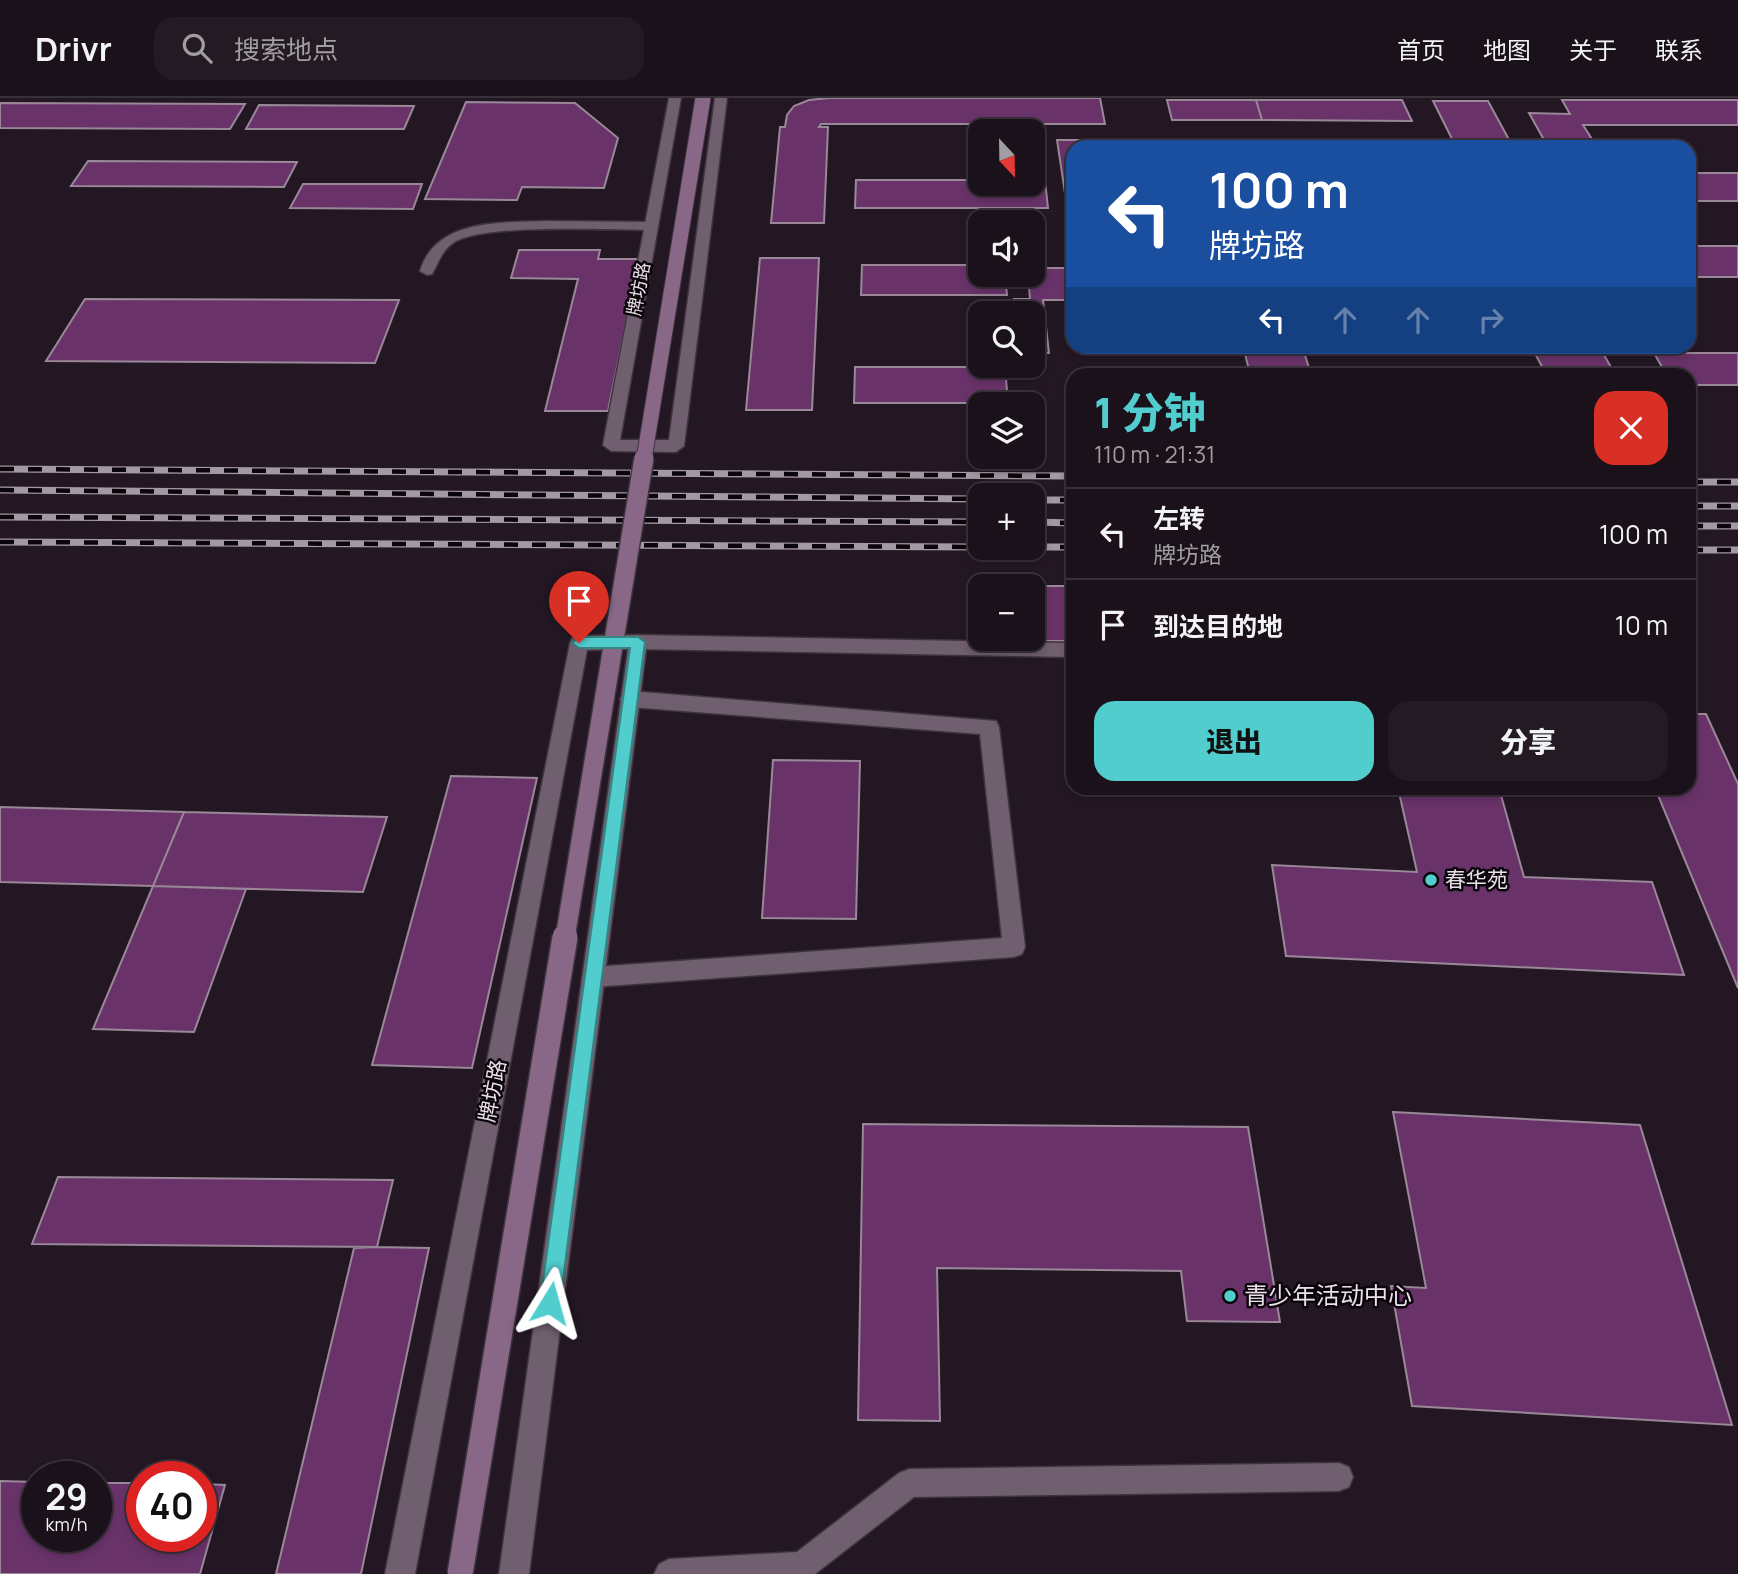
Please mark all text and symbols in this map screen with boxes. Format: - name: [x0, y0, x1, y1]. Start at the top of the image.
- search box: [154, 17, 644, 80]
- text: Drivr: [35, 26, 112, 71]
- icon: search: [178, 29, 216, 67]
- text: 搜索地点: [234, 31, 338, 67]
- text: 首页: [1397, 33, 1445, 66]
- text: 地图: [1483, 33, 1531, 66]
- text: 关于: [1569, 33, 1617, 66]
- text: 联系: [1655, 33, 1703, 66]
- north arrow: [968, 119, 1045, 196]
- map controls: [968, 119, 1045, 651]
- text: 100 m: [1209, 156, 1349, 223]
- icon: left: [1094, 168, 1185, 259]
- button: sound: [968, 210, 1045, 287]
- text: 牌坊路: [1209, 223, 1305, 267]
- street label: 牌坊路: [621, 260, 655, 318]
- button: search: [968, 301, 1045, 378]
- icon: left: [1253, 301, 1291, 339]
- icon: ahead: [1326, 301, 1364, 339]
- icon: ahead: [1399, 301, 1437, 339]
- icon: right: [1472, 301, 1510, 339]
- text: 1 分钟: [1094, 383, 1205, 441]
- button: close: [1594, 391, 1668, 465]
- button: layers: [968, 392, 1045, 469]
- text: 110 m · 21:31: [1094, 438, 1215, 470]
- button: +: [968, 483, 1045, 560]
- text: 左转: [1153, 500, 1205, 536]
- icon: left: [1094, 515, 1132, 553]
- text: 100 m: [1599, 516, 1668, 552]
- text: 牌坊路: [1153, 538, 1222, 570]
- pin: [549, 571, 609, 643]
- button: −: [968, 574, 1045, 651]
- icon: arrive: [560, 582, 598, 620]
- icon: arrive: [1094, 606, 1132, 644]
- text: 10 m: [1615, 607, 1668, 643]
- text: 到达目的地: [1153, 608, 1283, 644]
- button: 退出: [1094, 701, 1374, 781]
- button: 分享: [1388, 701, 1668, 781]
- place label: 春华苑: [1445, 865, 1508, 893]
- marker: 春华苑: [1423, 872, 1439, 888]
- street label: 牌坊路: [472, 1057, 512, 1124]
- position arrow: [513, 1266, 587, 1340]
- place label: 青少年活动中心: [1244, 1278, 1412, 1311]
- marker: 青少年活动中心: [1222, 1288, 1238, 1304]
- speed limit sign: 40: [126, 1461, 217, 1552]
- text: 29: [45, 1473, 88, 1521]
- text: km/h: [46, 1512, 87, 1536]

